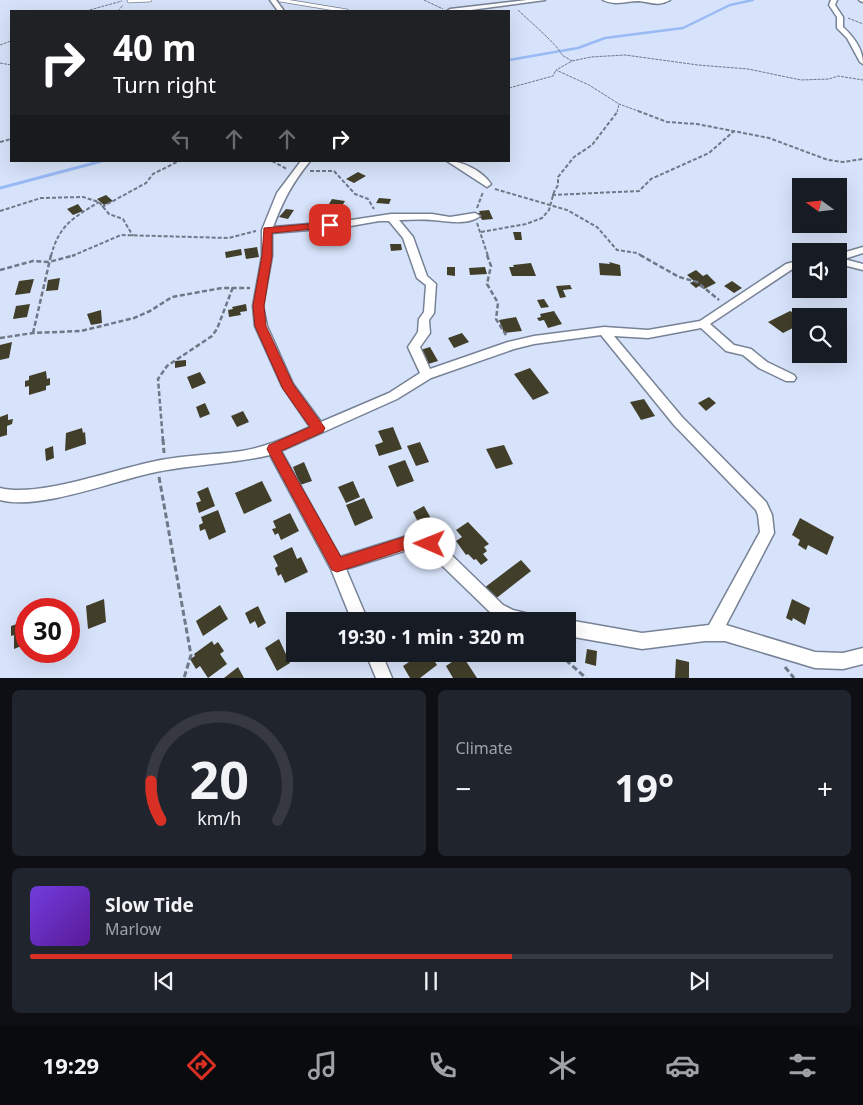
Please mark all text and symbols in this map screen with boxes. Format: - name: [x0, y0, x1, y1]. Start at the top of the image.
- text: 40 m: [113, 24, 196, 71]
- icon: right: [30, 30, 95, 95]
- text: Turn right: [113, 69, 216, 99]
- icon: left: [167, 125, 195, 153]
- icon: ahead: [220, 125, 248, 153]
- icon: ahead: [273, 125, 301, 153]
- icon: right: [326, 125, 354, 153]
- north arrow: [792, 178, 848, 232]
- map controls: [792, 178, 847, 363]
- pin: [309, 204, 351, 246]
- icon: arrive: [316, 211, 344, 239]
- button: sound: [792, 243, 847, 298]
- button: search: [792, 308, 847, 363]
- position arrow: [403, 517, 455, 569]
- speed limit sign: 30: [15, 598, 80, 663]
- text: 19:30 · 1 min · 320 m: [337, 624, 525, 650]
- text: Climate: [456, 737, 513, 759]
- text: 20: [189, 743, 249, 814]
- text: 19°: [614, 761, 674, 813]
- text: −: [456, 769, 472, 807]
- text: +: [817, 769, 833, 807]
- text: km/h: [197, 806, 241, 830]
- text: Slow Tide: [105, 892, 194, 918]
- text: Marlow: [105, 918, 161, 940]
- icon: previous: [150, 967, 178, 995]
- icon: pause: [417, 967, 445, 995]
- icon: next: [685, 967, 713, 995]
- icon: directions: [184, 1048, 219, 1083]
- icon: music: [305, 1048, 340, 1083]
- icon: phone: [425, 1048, 460, 1083]
- icon: climate: [545, 1048, 580, 1083]
- icon: car: [665, 1048, 700, 1083]
- icon: filters: [785, 1048, 820, 1083]
- text: 19:29: [43, 1050, 99, 1080]

